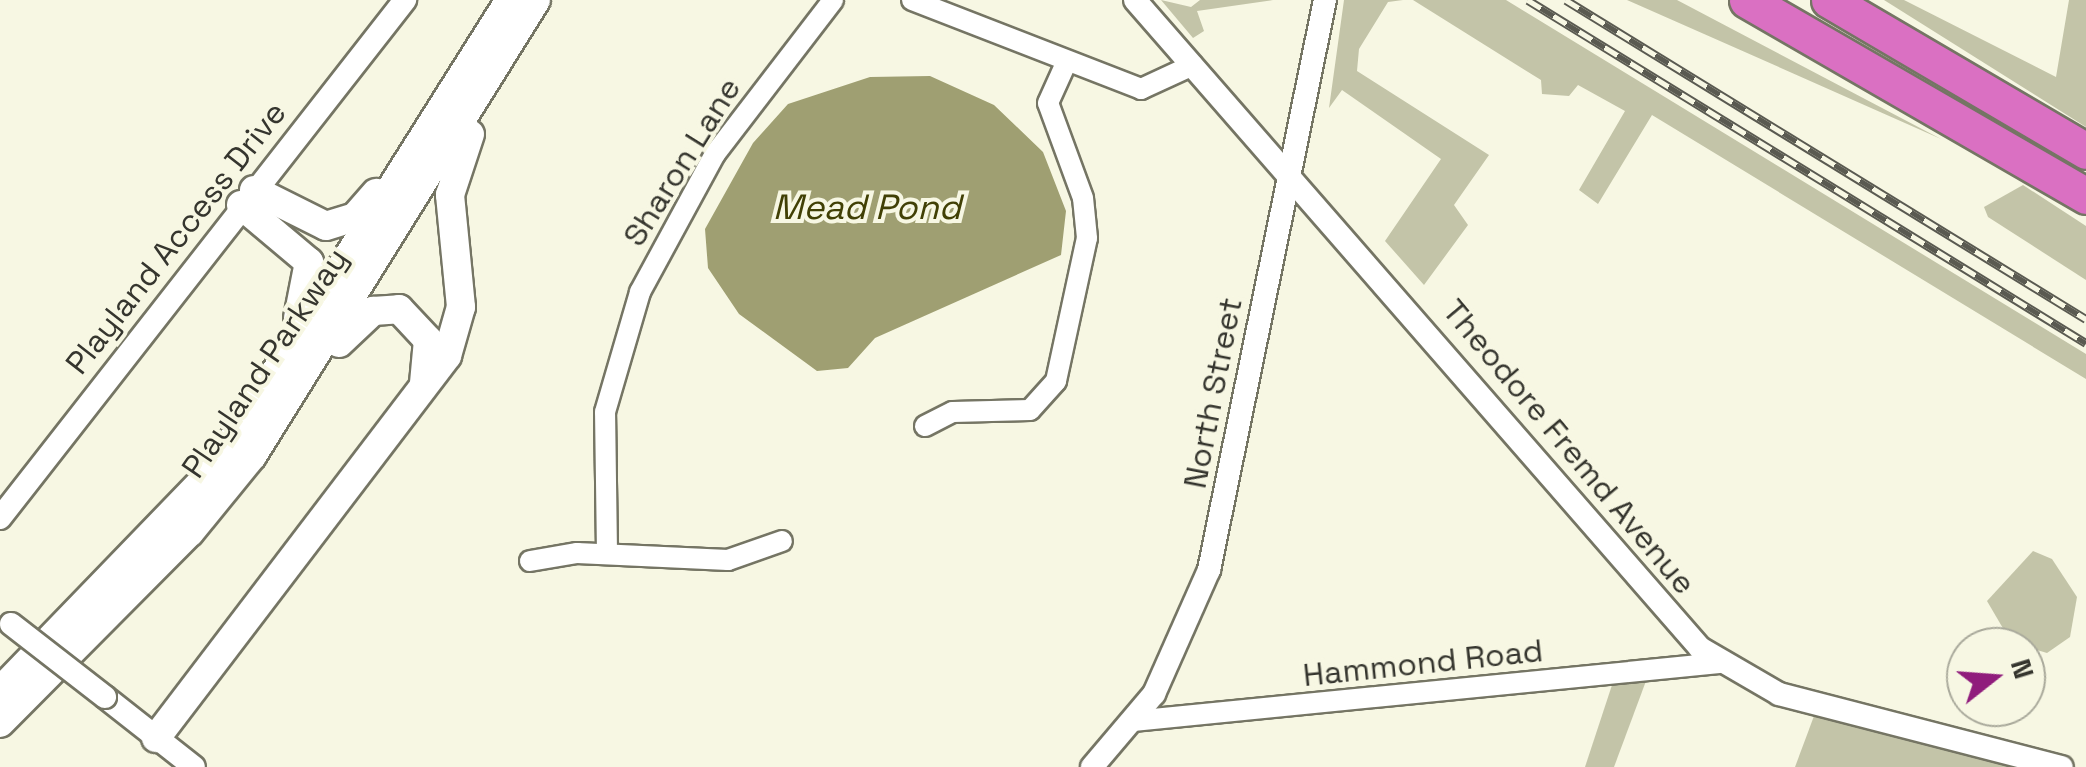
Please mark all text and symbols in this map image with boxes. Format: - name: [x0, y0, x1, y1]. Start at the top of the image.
- street label: Sharon Lane: [615, 71, 749, 253]
- street label: Playland Access Drive: [58, 94, 294, 382]
- water label: Mead Pond: [773, 186, 961, 228]
- street label: Playland Parkway: [174, 241, 356, 485]
- street label: Theodore Fremd Avenue: [1434, 292, 1704, 602]
- street label: North Street: [1176, 294, 1250, 492]
- north arrow: [1946, 627, 2046, 727]
- street label: Hammond Road: [1301, 631, 1545, 695]
- text: N: [2003, 655, 2043, 683]

